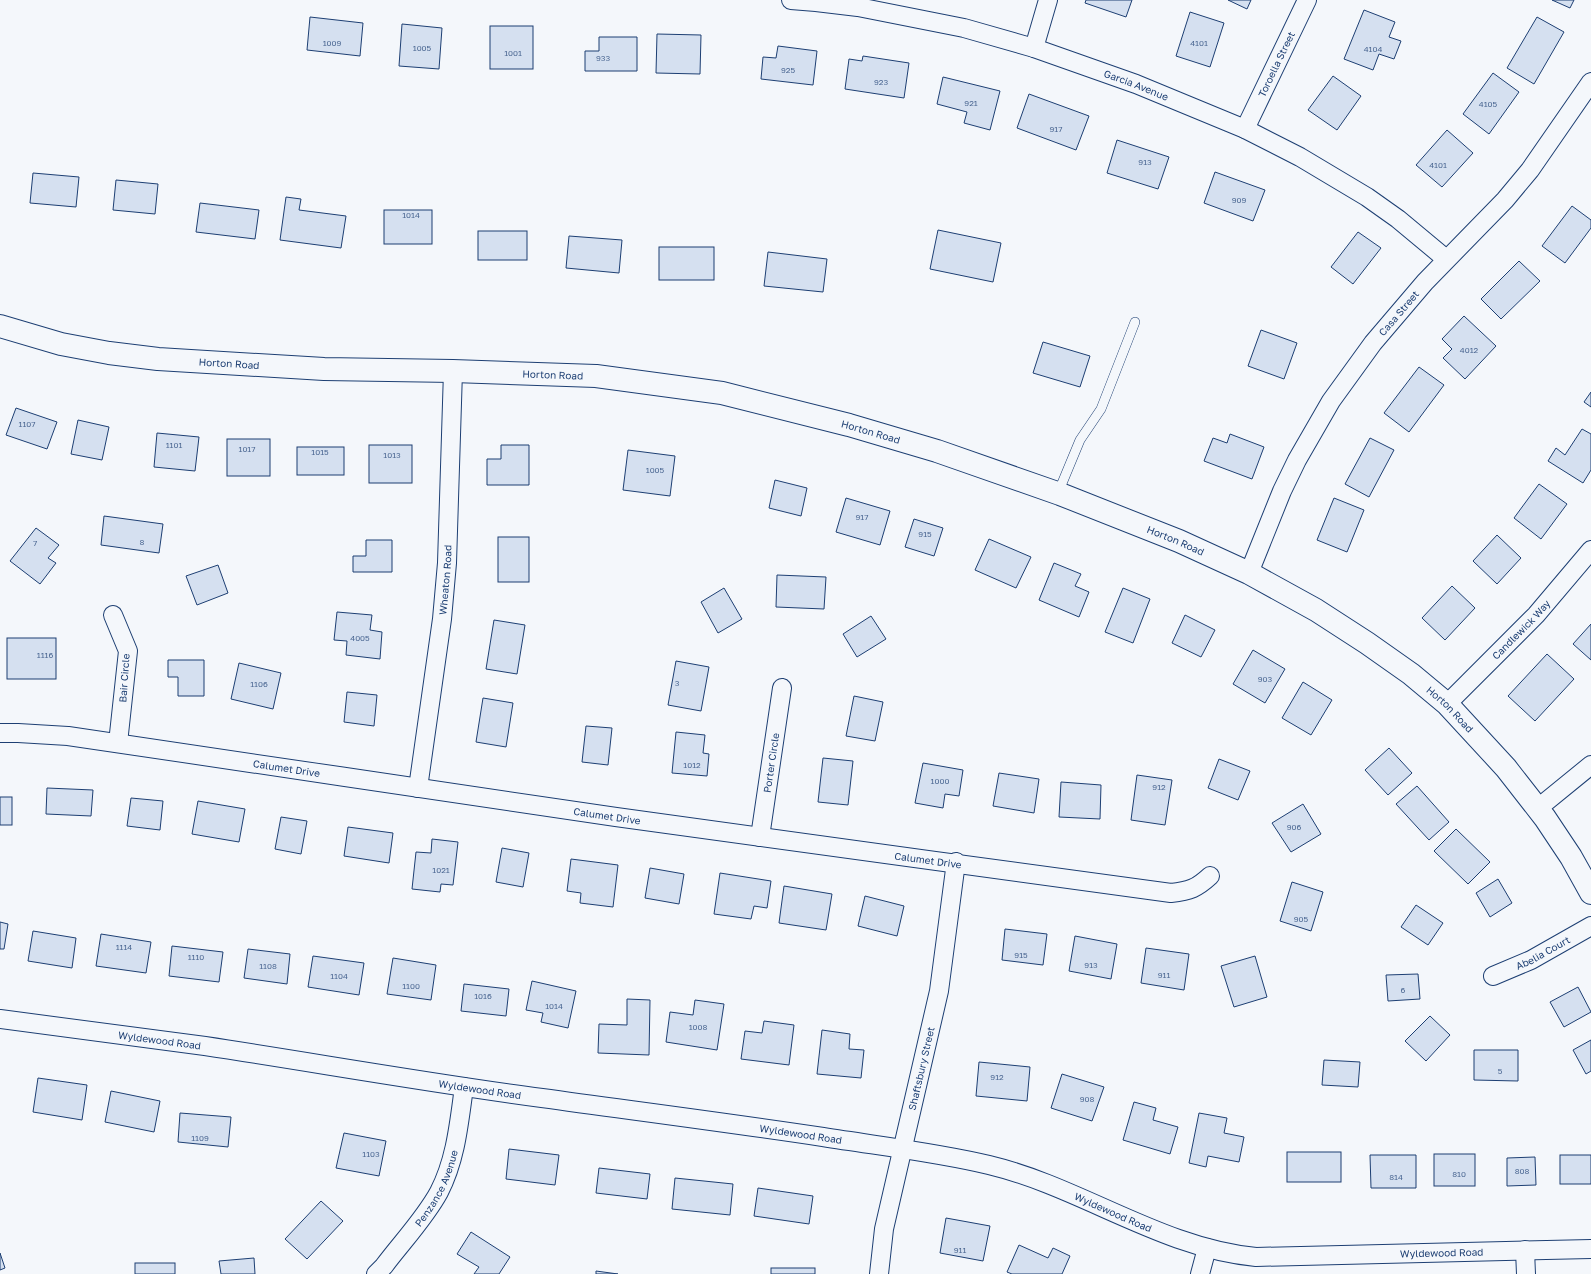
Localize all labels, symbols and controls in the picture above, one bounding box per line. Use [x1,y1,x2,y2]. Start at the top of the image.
street label: Toroella Street [1255,29,1297,99]
house number: 1009 [323,38,341,48]
house number: 4101 [1190,38,1208,48]
house number: 1005 [413,43,432,53]
house number: 4104 [1364,44,1382,54]
house number: 1001 [504,48,522,58]
house number: 933 [596,53,610,63]
house number: 925 [781,65,795,75]
street label: Garcia Avenue [1102,67,1171,103]
house number: 923 [874,77,888,87]
house number: 921 [964,98,978,108]
house number: 4105 [1479,99,1498,109]
house number: 917 [1050,124,1062,134]
house number: 913 [1138,157,1152,167]
house number: 4101 [1429,160,1447,170]
house number: 909 [1232,195,1246,205]
house number: 1014 [402,210,420,220]
street label: Casa Street [1376,288,1421,338]
house number: 4012 [1460,345,1479,355]
street label: Horton Road [198,355,260,371]
street label: Horton Road [522,367,583,382]
street label: Horton Road [840,417,902,446]
house number: 1107 [19,419,35,429]
house number: 1101 [166,440,182,450]
house number: 1017 [239,444,255,454]
house number: 1015 [311,447,329,457]
house number: 1013 [383,450,401,460]
house number: 1005 [646,465,665,475]
house number: 917 [856,512,868,522]
street label: Horton Road [1145,523,1206,558]
house number: 915 [918,529,932,539]
house number: 8 [140,537,145,547]
house number: 7 [33,538,37,548]
street label: Wheaton Road [436,545,454,615]
street label: Candlewick Way [1489,597,1553,662]
house number: 4005 [350,633,370,643]
house number: 1116 [37,650,53,660]
street label: Bair Circle [116,653,132,703]
house number: 903 [1258,674,1273,684]
house number: 3 [675,678,680,688]
house number: 1106 [250,679,268,689]
street label: Horton Road [1424,684,1476,735]
street label: Porter Circle [761,732,781,794]
street label: Calumet Drive [252,757,321,779]
house number: 1012 [683,760,701,770]
house number: 1000 [931,776,949,786]
house number: 912 [1152,782,1166,792]
street label: Calumet Drive [573,805,642,827]
house number: 906 [1287,822,1301,832]
street label: Calumet Drive [894,850,963,870]
house number: 1021 [432,865,450,875]
house number: 905 [1294,914,1309,924]
street label: Abelia Court [1514,933,1572,972]
house number: 1114 [116,942,132,952]
house number: 915 [1014,950,1028,960]
house number: 1110 [188,952,204,962]
house number: 913 [1084,960,1098,970]
house number: 1108 [259,961,277,971]
house number: 911 [1158,970,1170,980]
house number: 1104 [330,971,348,981]
house number: 1100 [402,981,420,991]
house number: 6 [1401,985,1406,995]
house number: 1016 [474,991,492,1001]
house number: 1014 [545,1001,563,1011]
house number: 1008 [689,1022,707,1032]
street label: Shaftsbury Street [906,1026,937,1111]
street label: Wyldewood Road [117,1029,202,1051]
house number: 5 [1498,1066,1503,1076]
house number: 912 [990,1072,1004,1082]
street label: Wyldewood Road [438,1077,522,1101]
house number: 908 [1080,1094,1094,1104]
street label: Wyldewood Road [759,1122,843,1146]
house number: 1109 [191,1133,209,1143]
street label: Penzance Avenue [412,1148,460,1229]
house number: 1103 [362,1149,380,1159]
house number: 808 [1515,1166,1529,1176]
house number: 810 [1452,1169,1466,1179]
house number: 814 [1389,1172,1403,1182]
street label: Wyldewood Road [1073,1190,1154,1234]
house number: 911 [954,1245,966,1255]
street label: Wyldewood Road [1400,1246,1483,1260]

